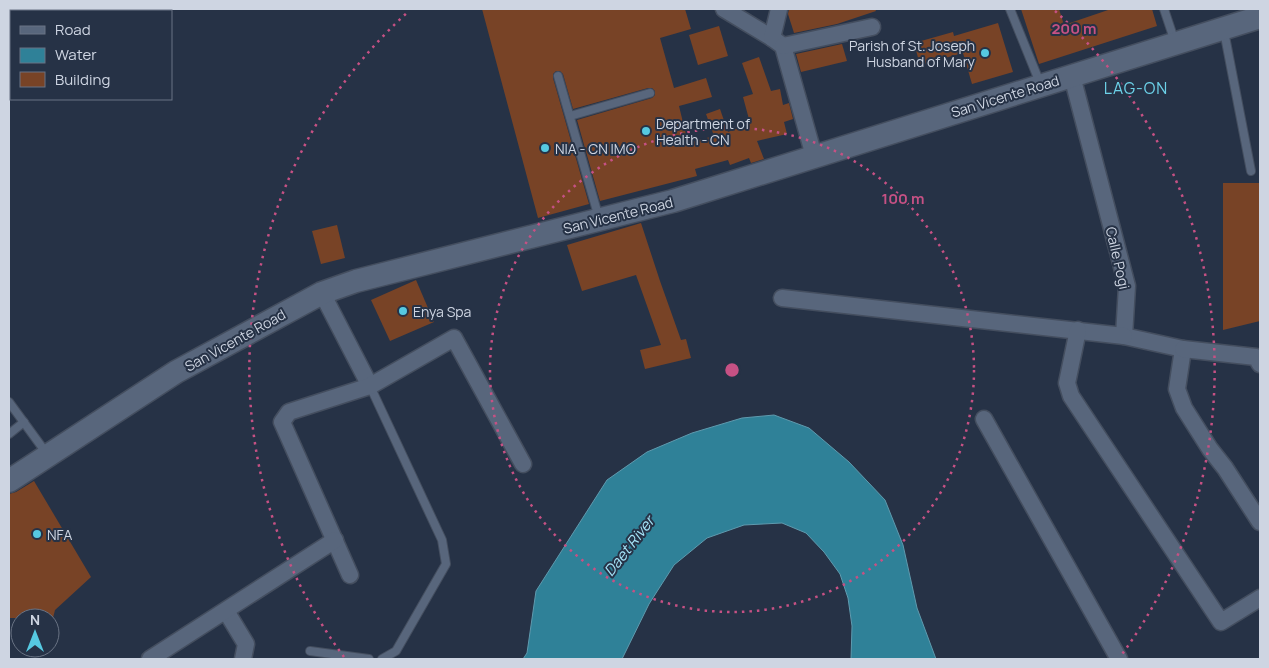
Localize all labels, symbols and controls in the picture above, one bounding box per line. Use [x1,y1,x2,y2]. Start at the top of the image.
legend [10,10,172,100]
text: 200 m [1051,18,1097,39]
text: Road [55,19,91,40]
place label: Parish of St. Joseph Husband of Mary [849,36,976,71]
text: Water [55,44,97,65]
marker: Parish of St. Joseph Husband of Mary [979,47,991,59]
text: Building [55,69,110,90]
street label: San Vicente Road [949,71,1061,121]
district label: LAG-ON [1104,77,1168,99]
place label: Department of Health - CN [656,114,750,149]
marker: Department of Health - CN [640,125,652,137]
place label: NIA - CN IMO [555,139,636,158]
marker: NIA - CN IMO [539,142,551,154]
text: 100 m [882,188,924,209]
street label: San Vicente Road [561,192,675,238]
street label: Calle Pogi [1102,225,1134,291]
place label: Enya Spa [413,302,471,321]
street label: San Vicente Road [181,304,289,376]
marker: Enya Spa [397,305,409,317]
centre of rings [723,361,741,379]
water label: Daet River [599,510,661,580]
place label: NFA [47,525,72,544]
marker: NFA [31,528,43,540]
north arrow [10,608,60,658]
text: N [30,610,40,629]

